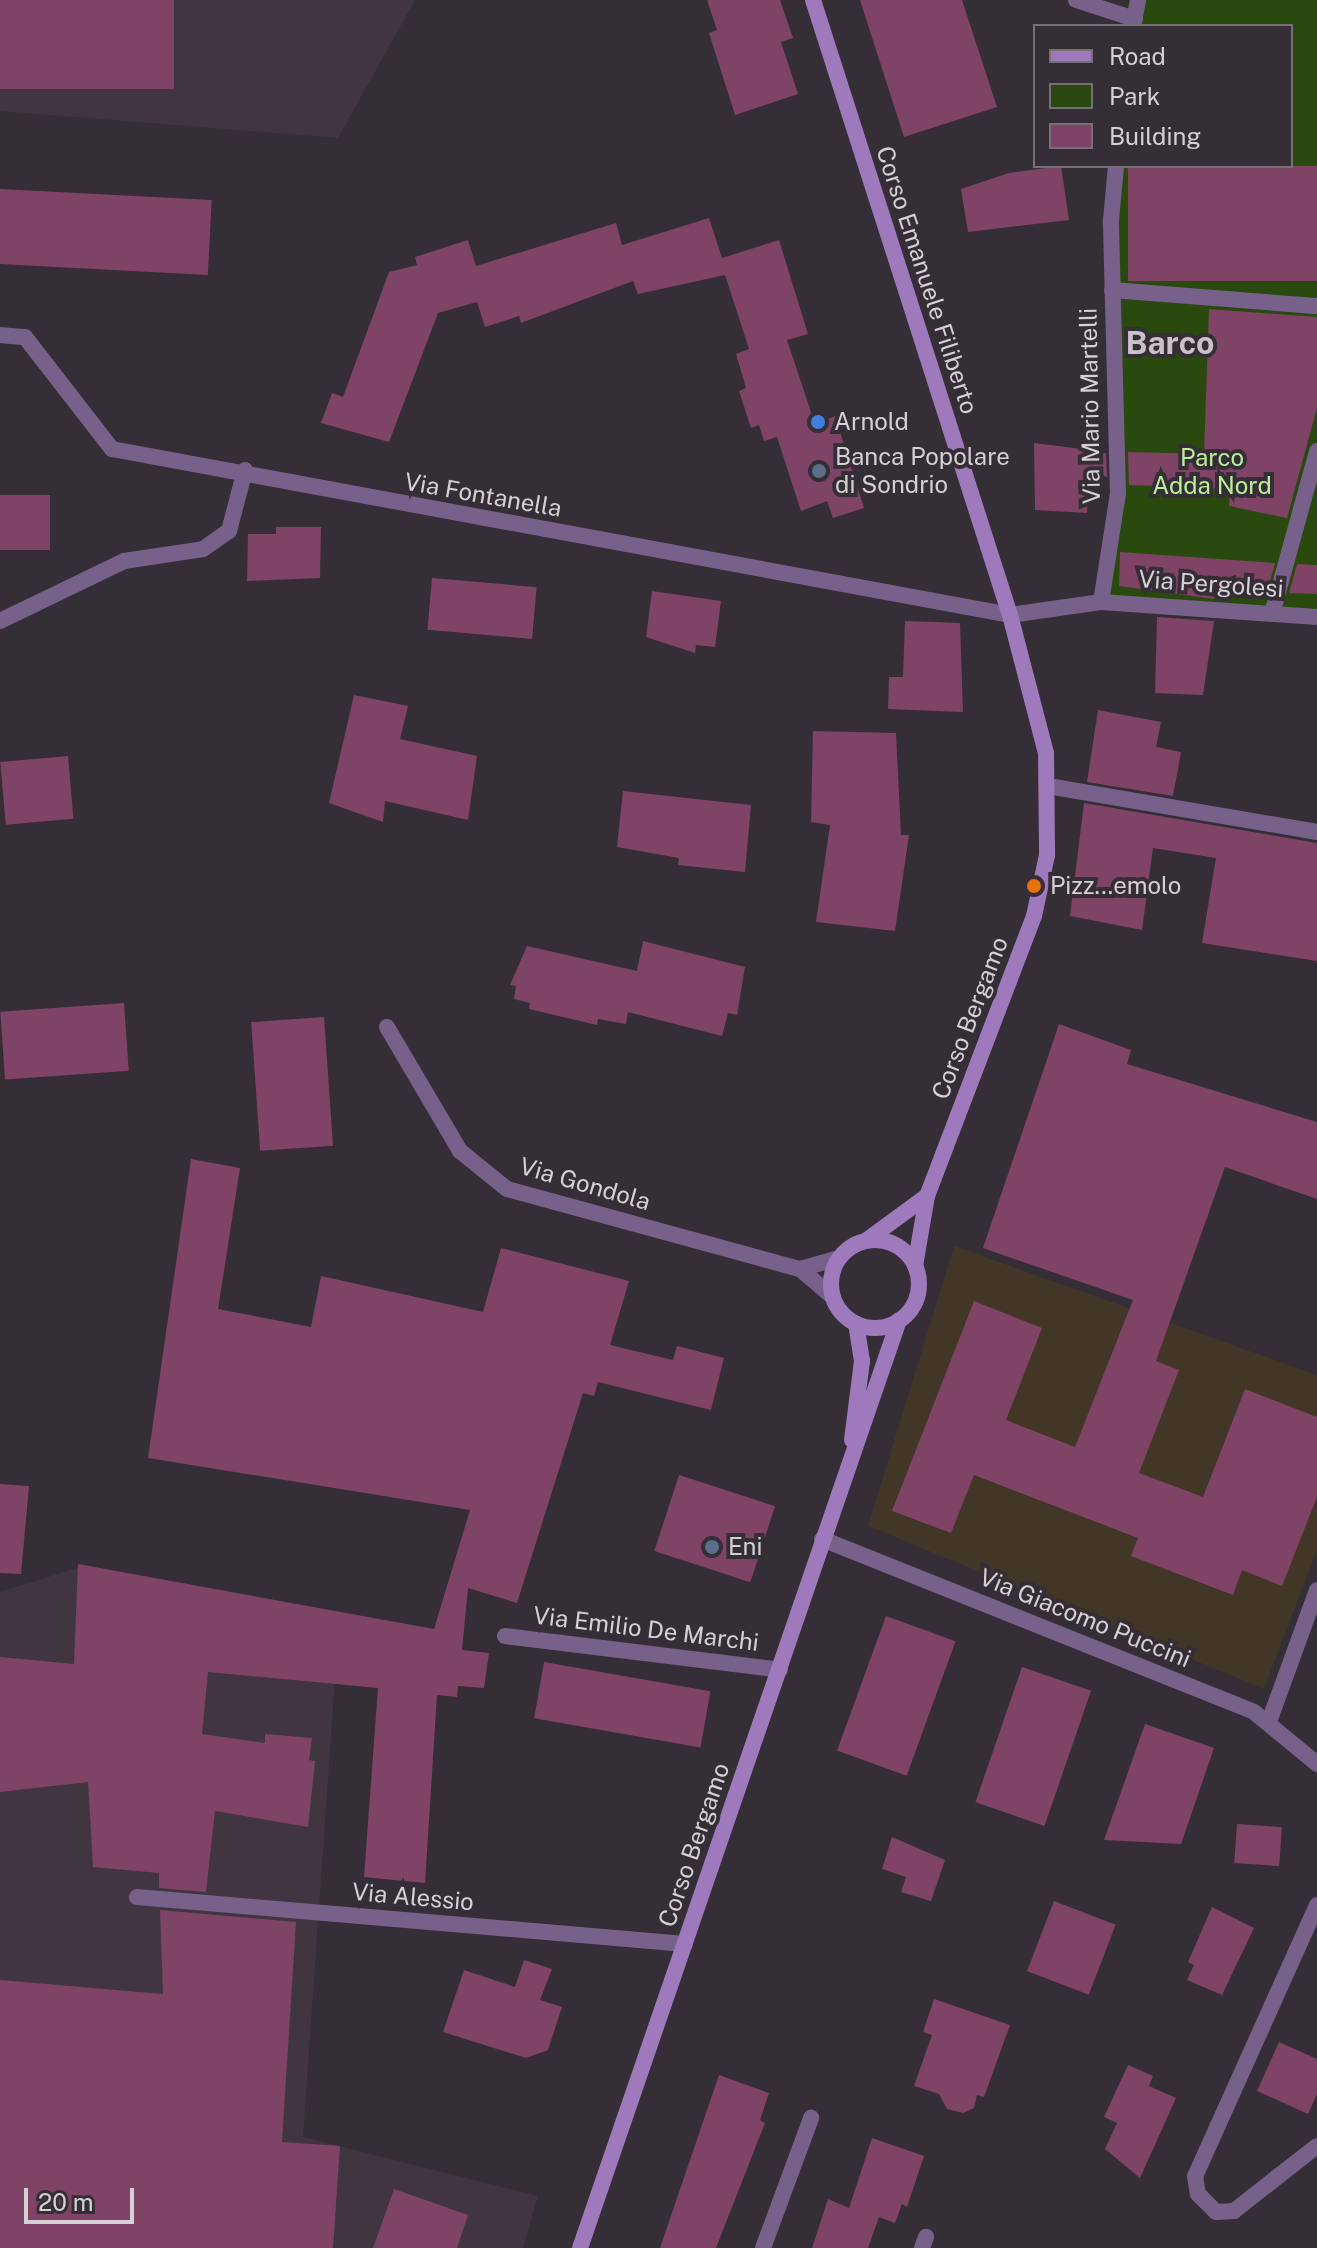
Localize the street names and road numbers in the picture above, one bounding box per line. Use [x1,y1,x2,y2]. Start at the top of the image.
street label: Corso Emanuele Filiberto [870,142,984,418]
street label: Via Mario Martelli [1074,308,1106,504]
street label: Via Fontanella [402,467,564,523]
street label: Via Pergolesi [1138,565,1284,603]
street label: Corso Bergamo [926,933,1014,1103]
street label: Via Gondola [516,1152,654,1216]
street label: Via Giacomo Puccini [975,1562,1195,1674]
street label: Via Emilio De Marchi [531,1601,761,1657]
street label: Corso Bergamo [652,1759,736,1931]
street label: Via Alessio [351,1877,475,1917]

